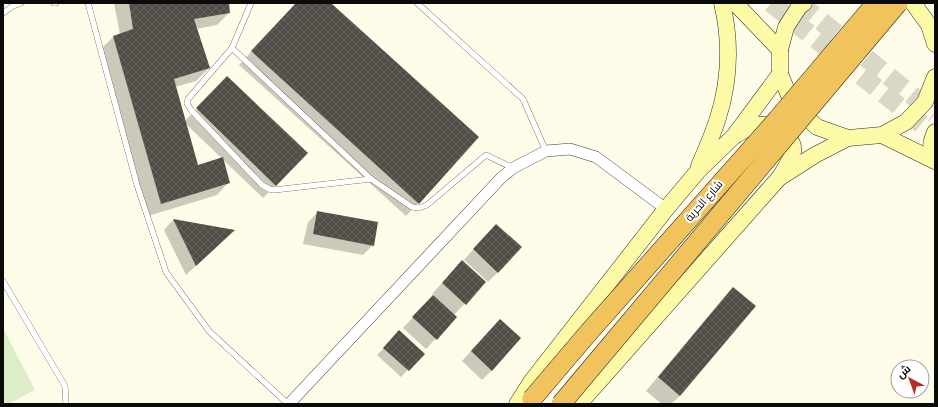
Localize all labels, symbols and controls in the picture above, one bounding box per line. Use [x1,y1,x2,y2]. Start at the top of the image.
street label: شارع الحرية [683,178,726,225]
north arrow [890,359,930,399]
text: ش [894,362,913,381]

